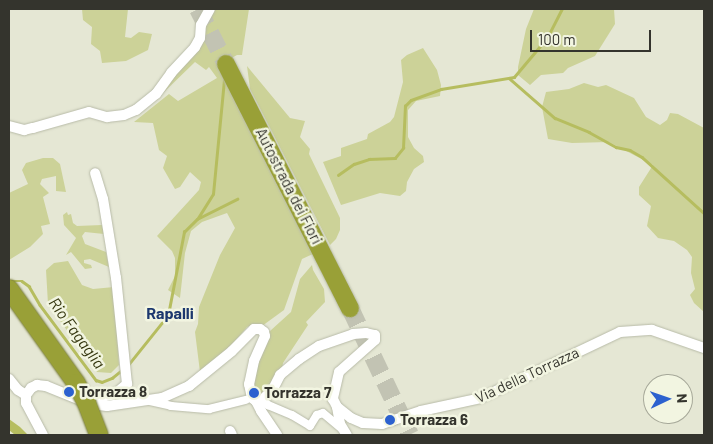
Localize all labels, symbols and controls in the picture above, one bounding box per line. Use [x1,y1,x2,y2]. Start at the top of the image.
scale bar [533,20,654,52]
text: 100 m [538,30,576,48]
street label: Autostrada dei Fiori [252,125,326,247]
water label: Rio Fagaglia [45,294,109,372]
district label: Rapalli [146,303,194,323]
street label: Via della Torrazza [472,343,582,407]
north arrow [643,374,693,424]
place label: Torrazza 8 [79,383,147,401]
place label: Torrazza 7 [264,384,331,402]
marker: Torrazza 8 [63,386,75,398]
marker: Torrazza 7 [248,387,260,399]
text: N [674,393,691,403]
place label: Torrazza 6 [400,411,468,429]
marker: Torrazza 6 [384,414,396,426]

